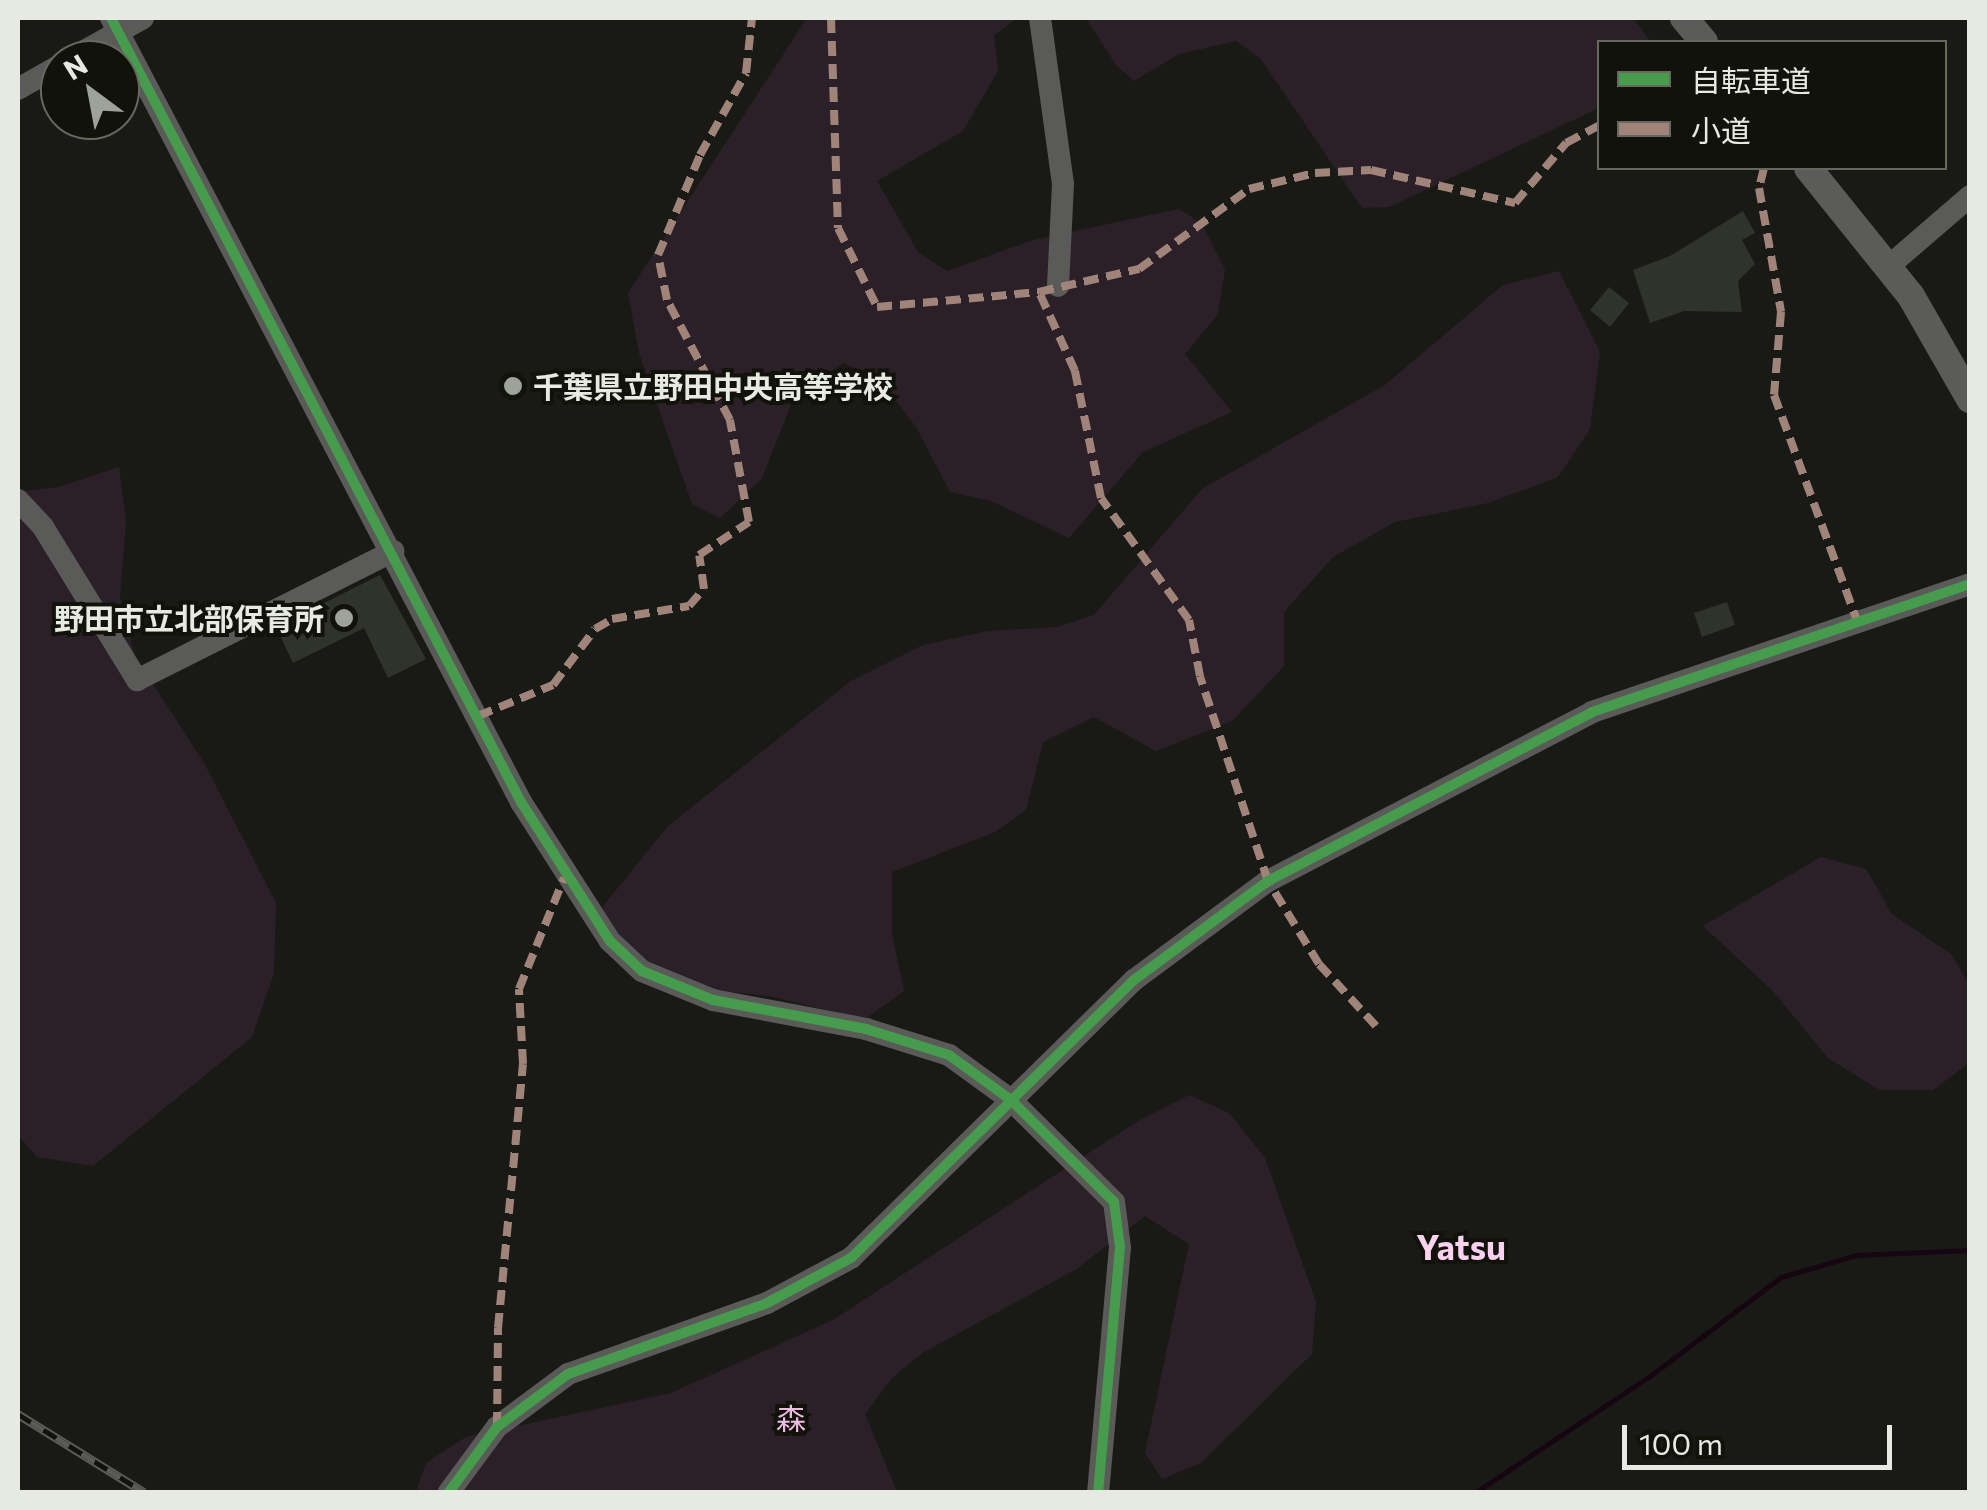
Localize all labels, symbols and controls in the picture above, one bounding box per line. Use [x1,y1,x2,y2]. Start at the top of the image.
north arrow [40,40,140,140]
legend [1597,40,1947,170]
text: N [57,46,93,86]
text: 自転車道 [1691,61,1811,98]
text: 小道 [1691,111,1751,148]
place label: 千葉県立野田中央高等学校 [533,368,893,404]
marker: 千葉県立野田中央高等学校 [502,375,524,397]
place label: 野田市立北部保育所 [54,600,324,636]
marker: 野田市立北部保育所 [333,607,355,629]
district label: Yatsu [1416,1225,1506,1267]
park label: 森 [776,1400,806,1436]
scale bar [1627,1405,1897,1467]
text: 100 m [1639,1424,1723,1461]

